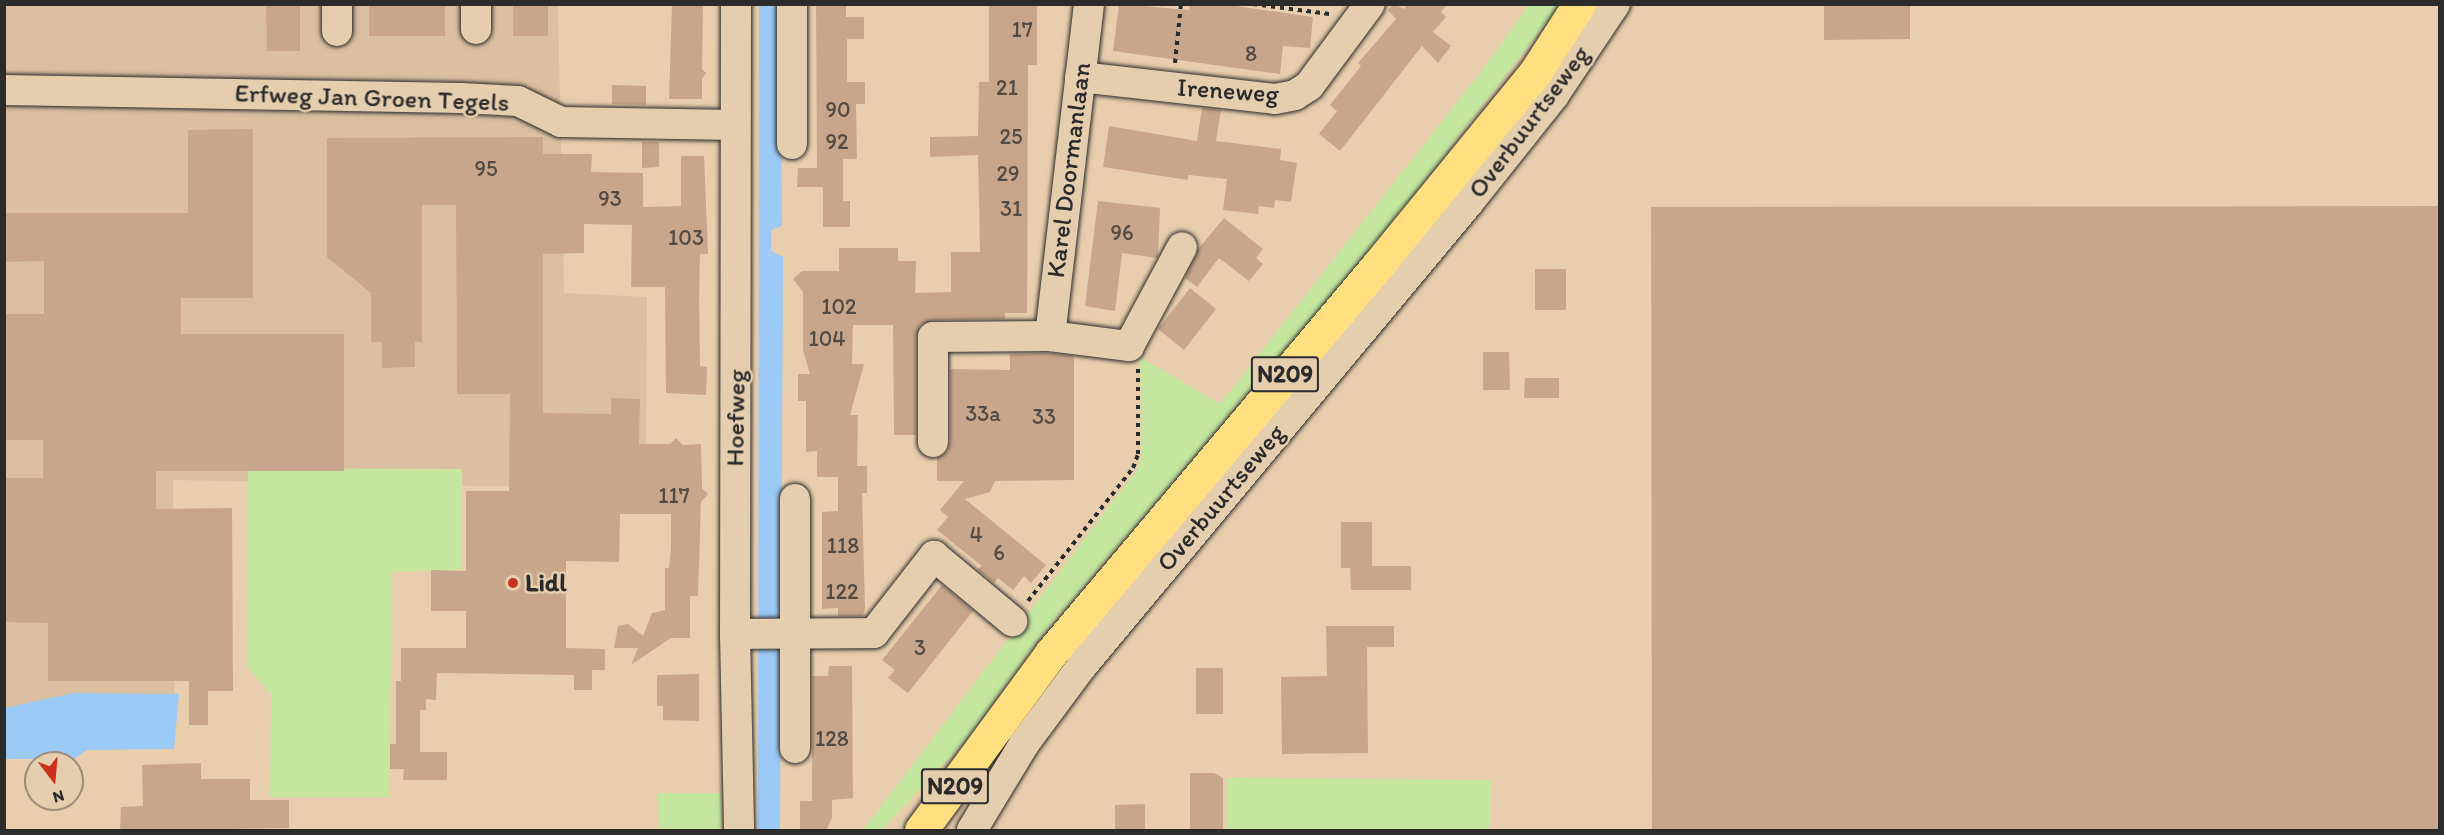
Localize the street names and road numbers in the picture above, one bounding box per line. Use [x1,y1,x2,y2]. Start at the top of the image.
street label: Overbuurtseweg [1462,40,1596,204]
street label: Karel Doormanlaan [1040,60,1098,280]
street label: Ireneweg [1176,72,1280,110]
street label: Erfweg Jan Groen Tegels [235,78,509,118]
road number: N209 [1250,353,1320,395]
street label: Hoefweg [720,369,752,467]
street label: Overbuurtseweg [1150,418,1292,578]
road number: N209 [920,765,990,807]

